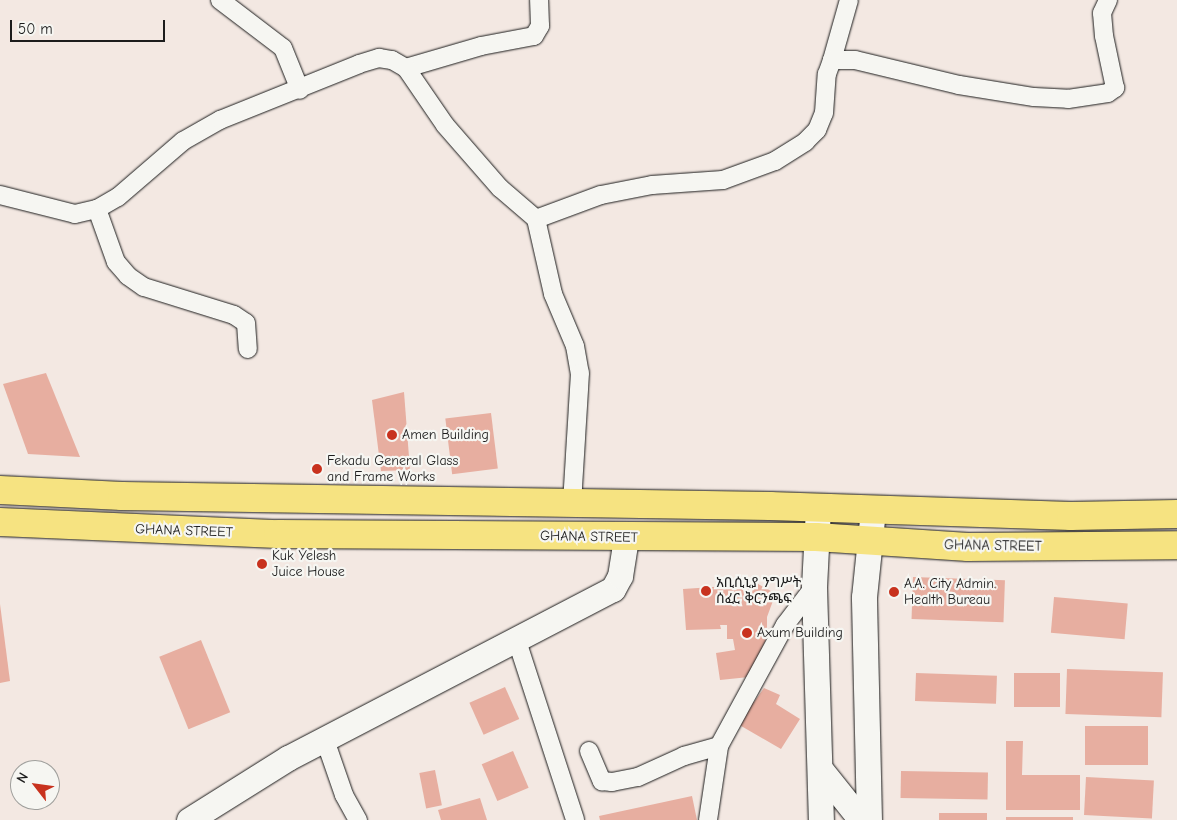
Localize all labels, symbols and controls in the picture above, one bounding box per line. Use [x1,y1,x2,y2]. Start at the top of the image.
scale bar [12,10,168,42]
text: 50 m [18,20,53,38]
place label: Amen Building [402,427,489,443]
marker: Amen Building [386,429,398,441]
place label: Fekadu General Glass and Frame Works [327,453,458,486]
marker: Fekadu General Glass and Frame Works [311,463,323,475]
street label: GHANA STREET [135,521,233,541]
street label: GHANA STREET [540,528,638,546]
street label: GHANA STREET [944,537,1042,555]
place label: Kuk Yelesh Juice House [272,548,345,580]
marker: Kuk Yelesh Juice House [256,558,268,570]
place label: አቢሲኒያ ንግሥት ሰፈር ቅርንጫፍ [716,575,801,608]
place label: A.A. City Admin. Health Bureau [904,576,996,608]
marker: አቢሲኒያ ንግሥት ሰፈር ቅርንጫፍ [700,585,712,597]
marker: A.A. City Admin. Health Bureau [888,586,900,598]
place label: Axum Building [757,625,843,641]
marker: Axum Building [741,627,753,639]
north arrow [10,760,60,810]
text: N [13,770,32,786]

